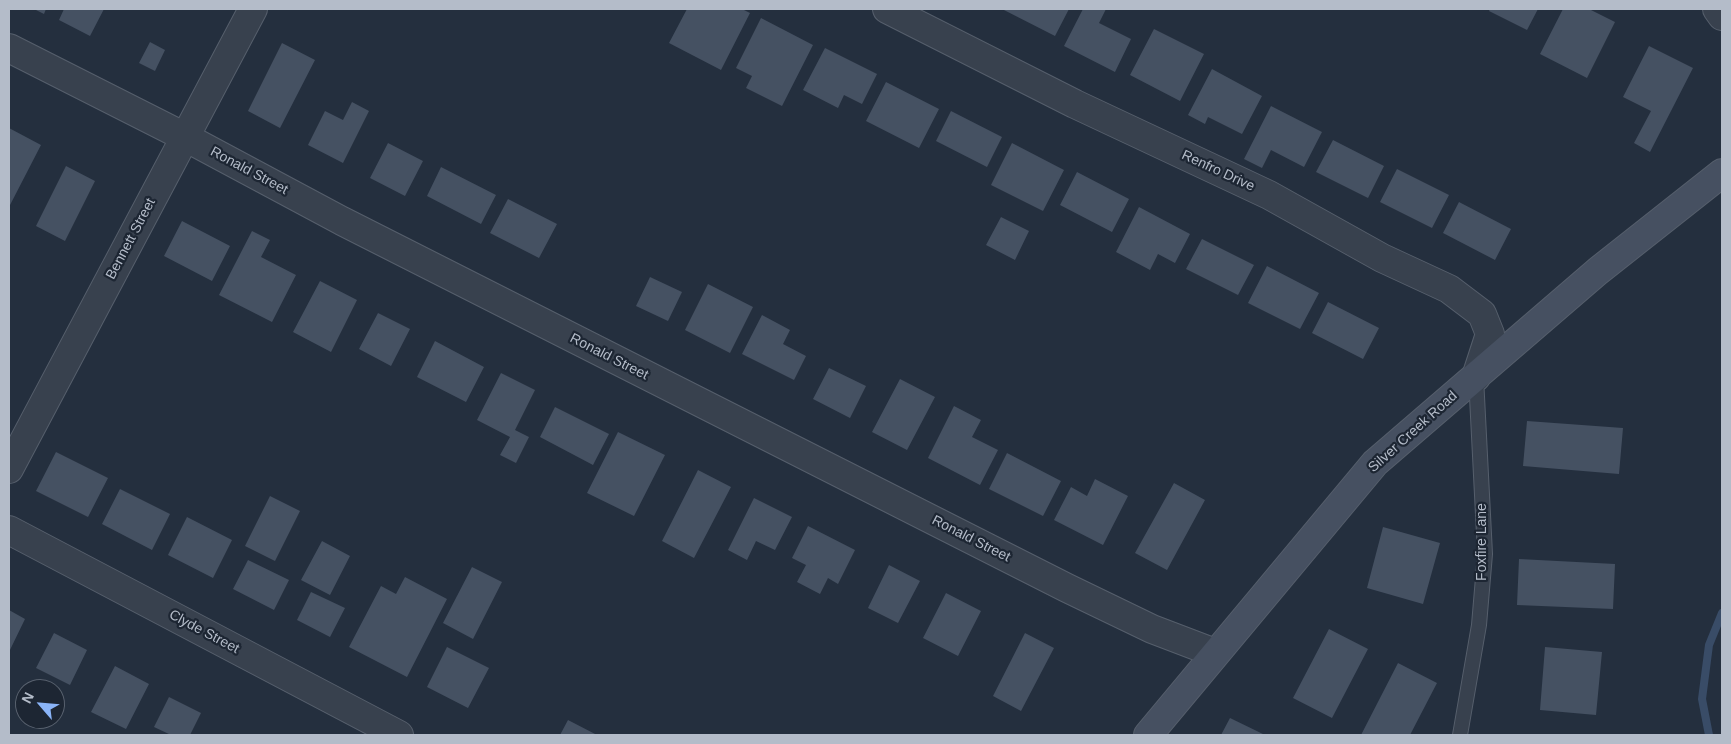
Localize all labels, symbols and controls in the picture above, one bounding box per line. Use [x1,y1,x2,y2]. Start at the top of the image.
street label: Ronald Street [207,143,291,199]
street label: Renfro Drive [1179,147,1257,195]
street label: Bennett Street [103,196,159,282]
street label: Ronald Street [567,330,651,384]
street label: Silver Creek Road [1365,388,1461,476]
street label: Foxfire Lane [1474,503,1490,581]
street label: Ronald Street [929,512,1013,566]
street label: Clyde Street [166,607,242,657]
north arrow [15,679,65,729]
text: N [18,690,37,706]

